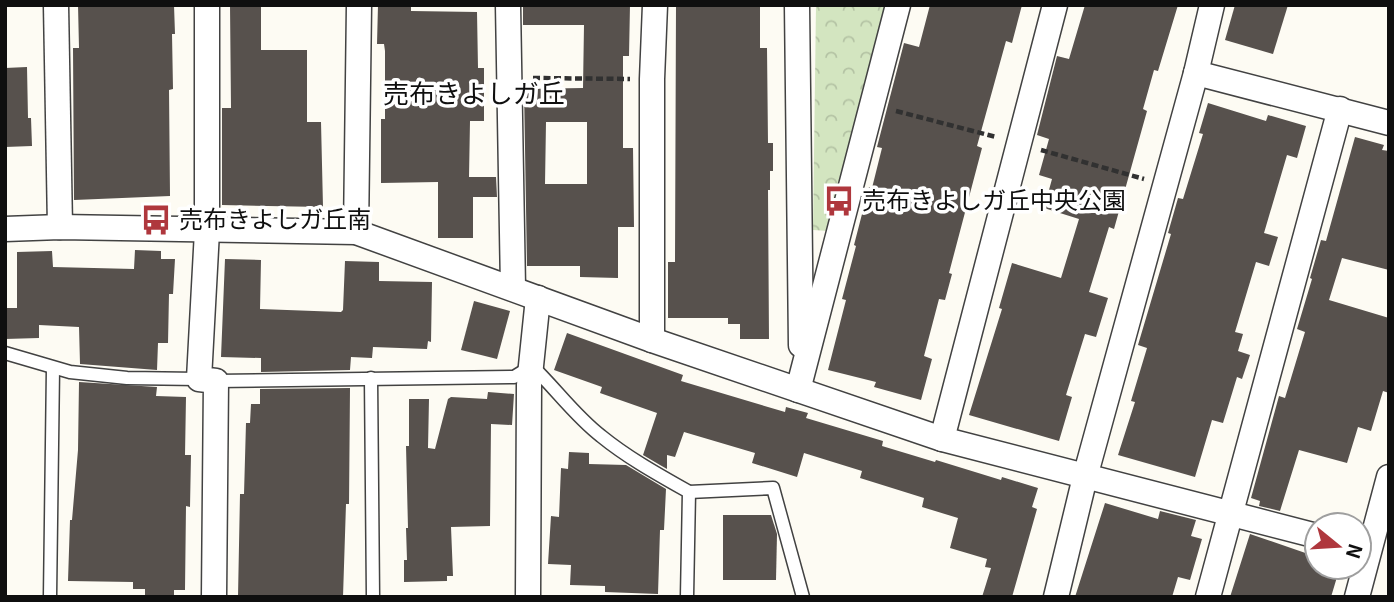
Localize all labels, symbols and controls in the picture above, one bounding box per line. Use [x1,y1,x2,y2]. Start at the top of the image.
district label: 売布きよしガ丘 [383,73,565,110]
place label: 売布きよしガ丘中央公園 [862,181,1126,216]
bus stop icon: 売布きよしガ丘中央公園 [822,184,856,218]
place label: 売布きよしガ丘南 [179,200,371,235]
bus stop icon: 売布きよしガ丘南 [139,203,173,237]
north arrow [1303,511,1373,581]
text: N [1341,541,1371,563]

